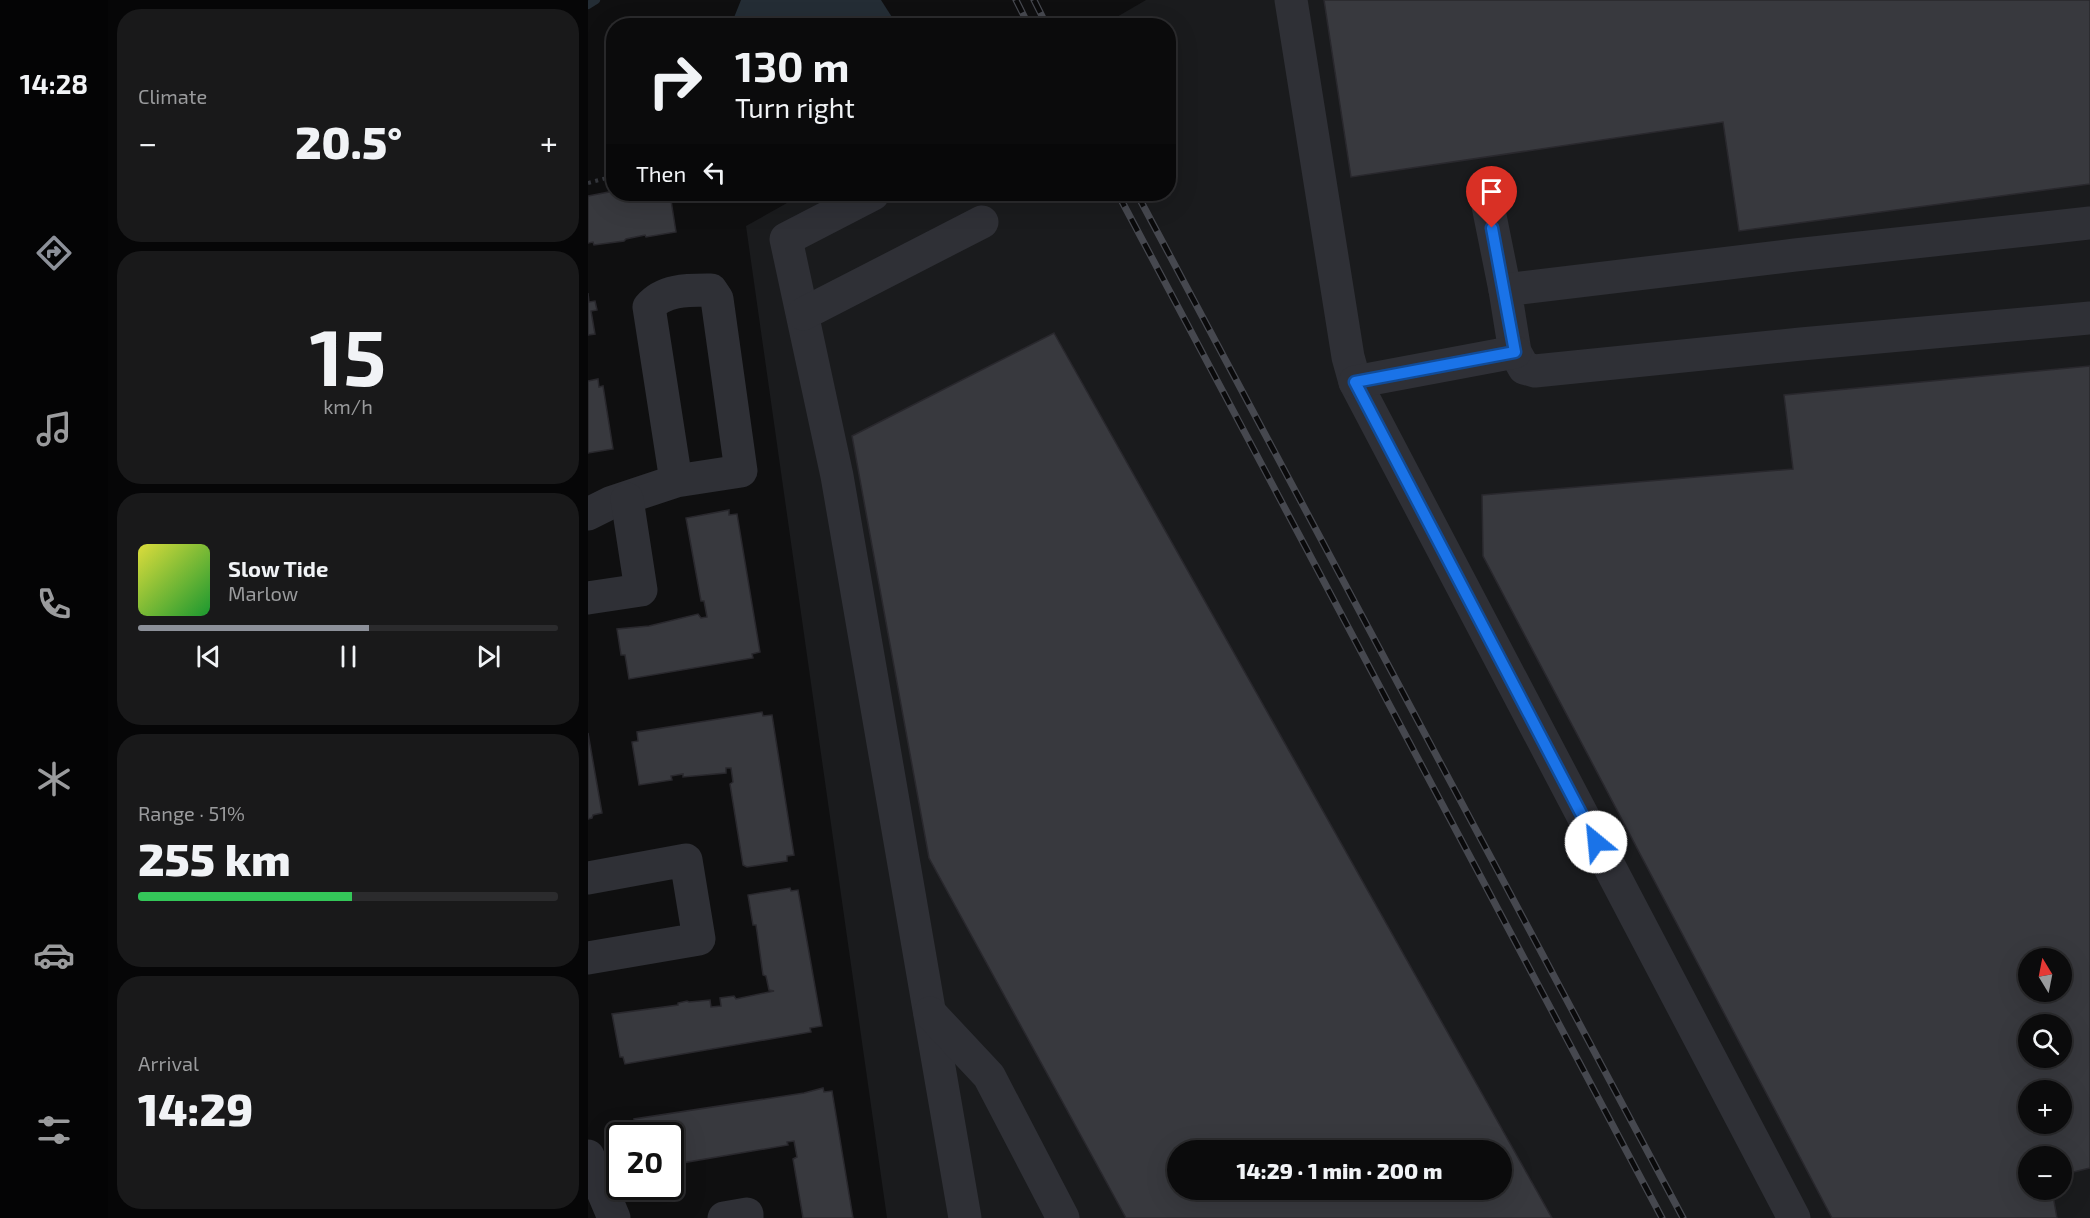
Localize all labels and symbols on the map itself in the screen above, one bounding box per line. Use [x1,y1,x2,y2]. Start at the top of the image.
pin [1466,166,1517,228]
position arrow [1564,810,1628,874]
north arrow [2018,948,2072,1002]
speed limit sign: 20 [606,1122,684,1200]

